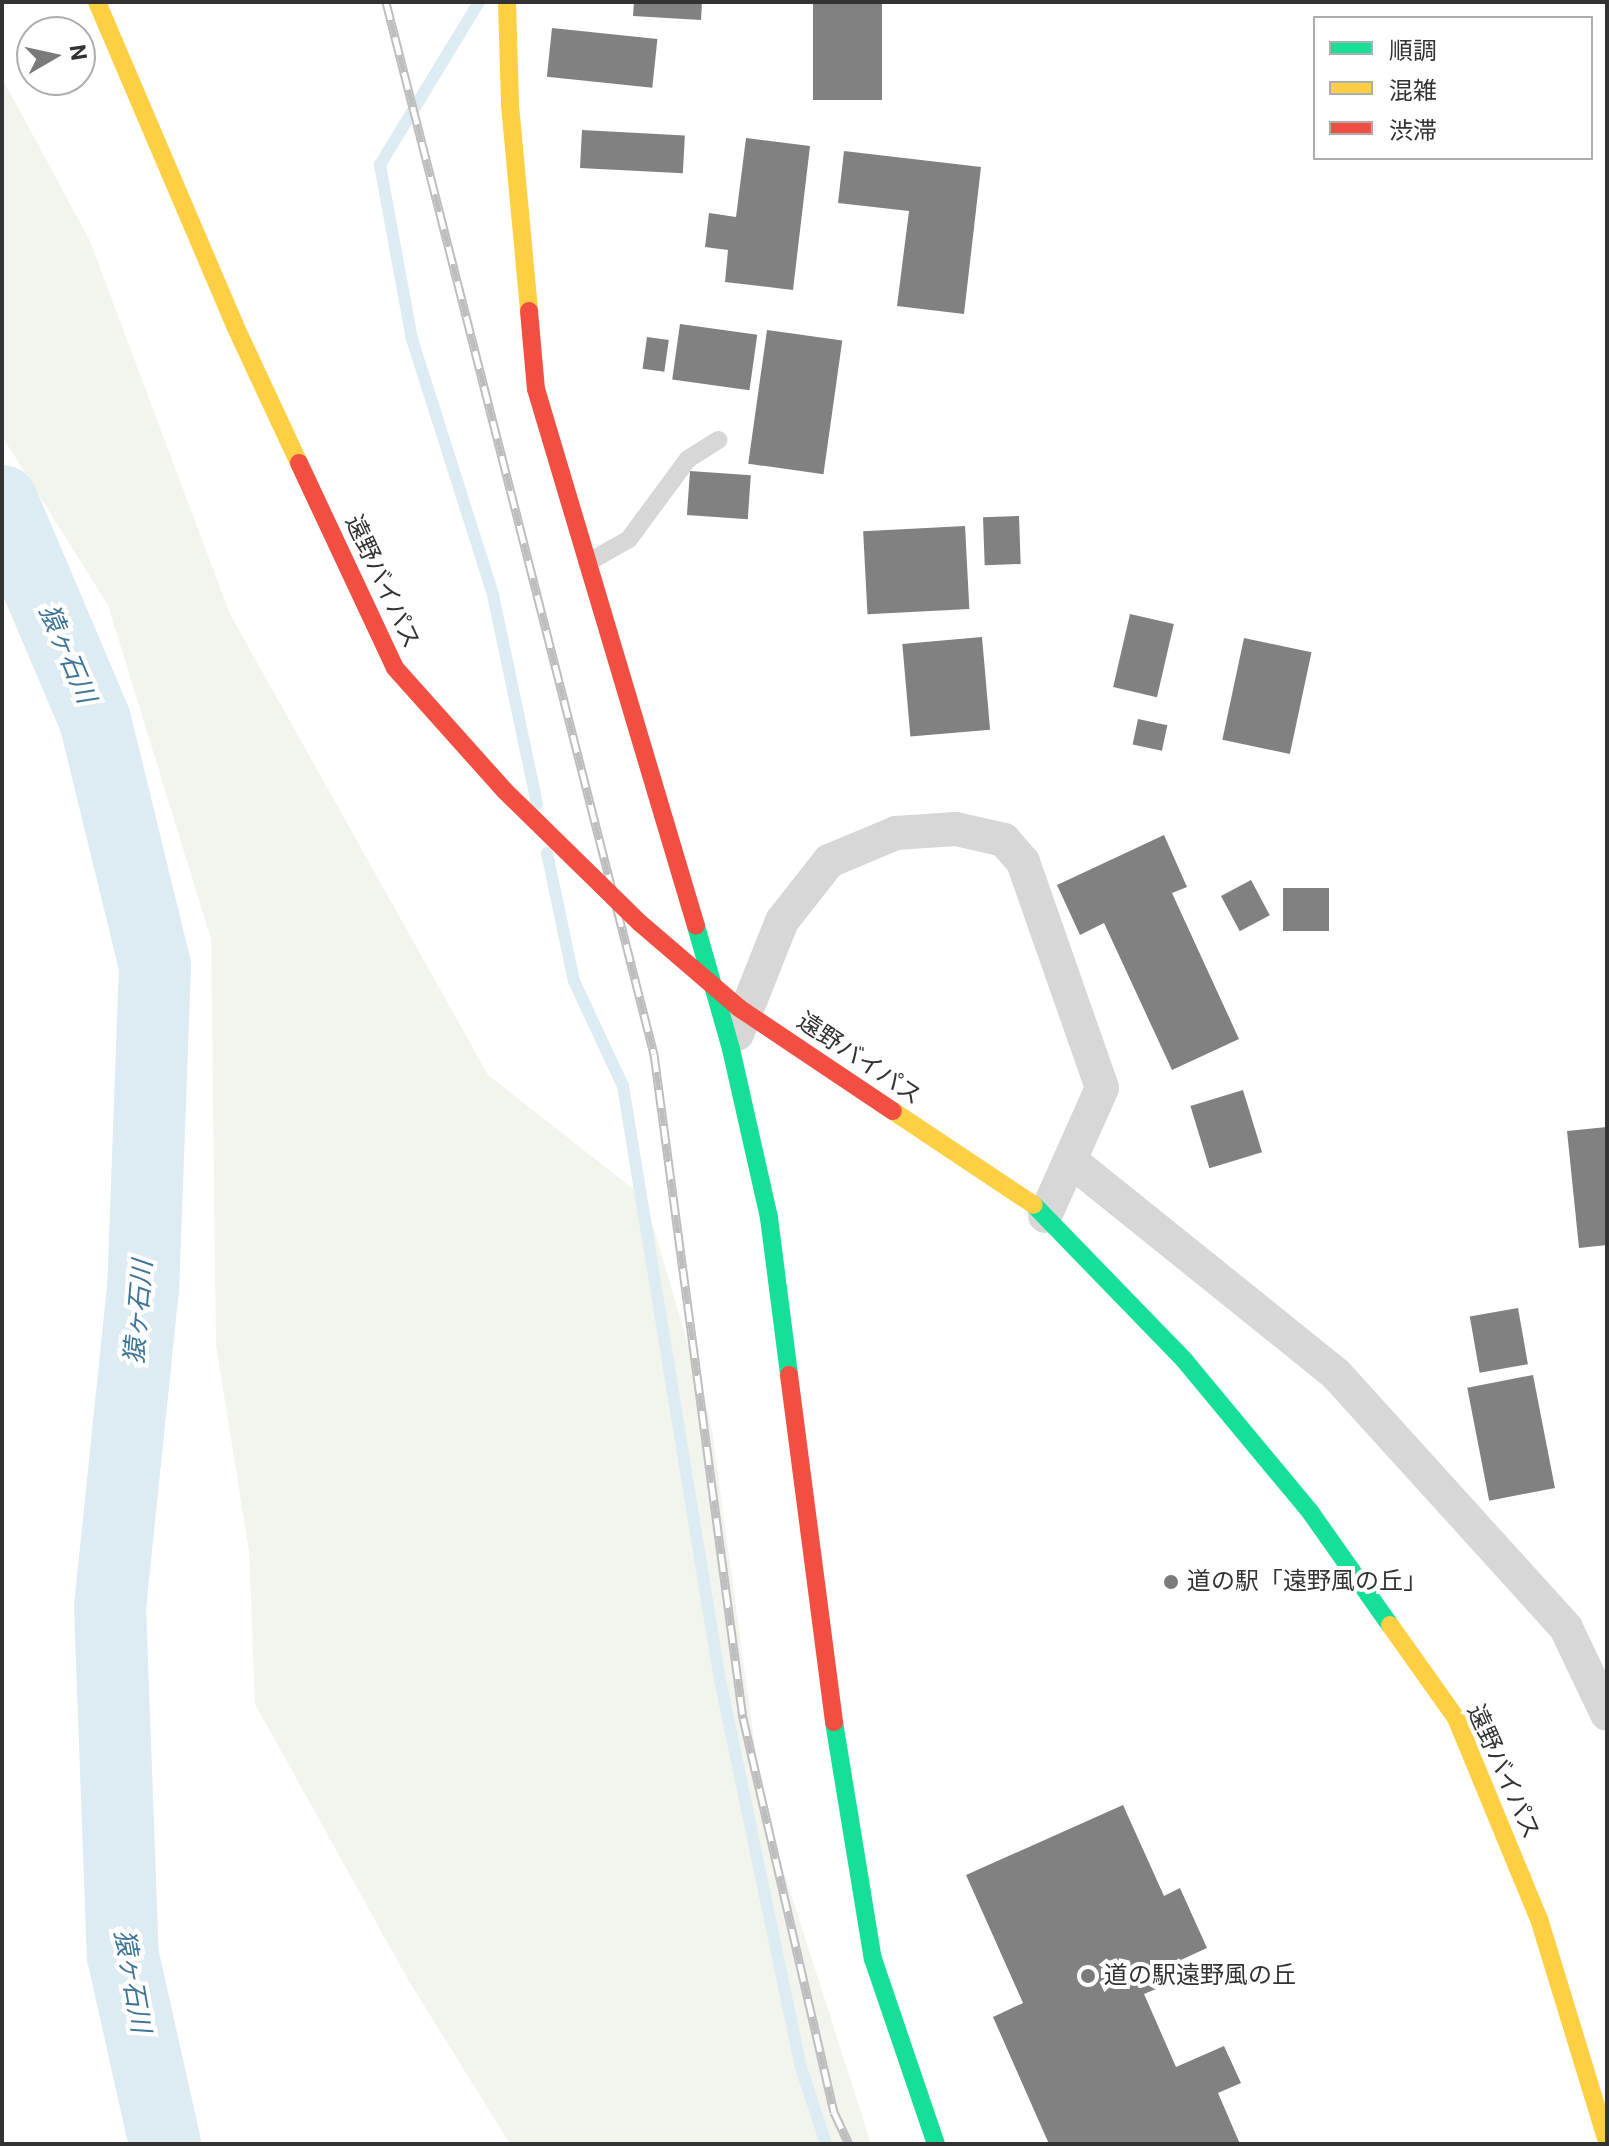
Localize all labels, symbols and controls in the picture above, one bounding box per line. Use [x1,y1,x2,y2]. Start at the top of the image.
north arrow [16,16,96,96]
legend [1313,16,1593,160]
text: 順調 [1389,37,1437,65]
text: N [65,43,92,62]
text: 混雑 [1389,77,1437,105]
text: 渋滞 [1389,117,1437,145]
street label: 遠野バイパス [339,511,425,653]
water label: 猿ヶ石川 [32,600,102,708]
street label: 遠野バイパス [791,1007,927,1111]
water label: 猿ヶ石川 [119,1259,159,1365]
place label: 道の駅「遠野風の丘」 [1187,1568,1427,1596]
marker: 道の駅「遠野風の丘」 [1162,1573,1180,1591]
street label: 遠野バイパス [1461,1700,1545,1844]
water label: 猿ヶ石川 [108,1927,156,2035]
place label: 道の駅遠野風の丘 [1104,1962,1296,1990]
marker: 道の駅遠野風の丘 [1079,1967,1097,1985]

